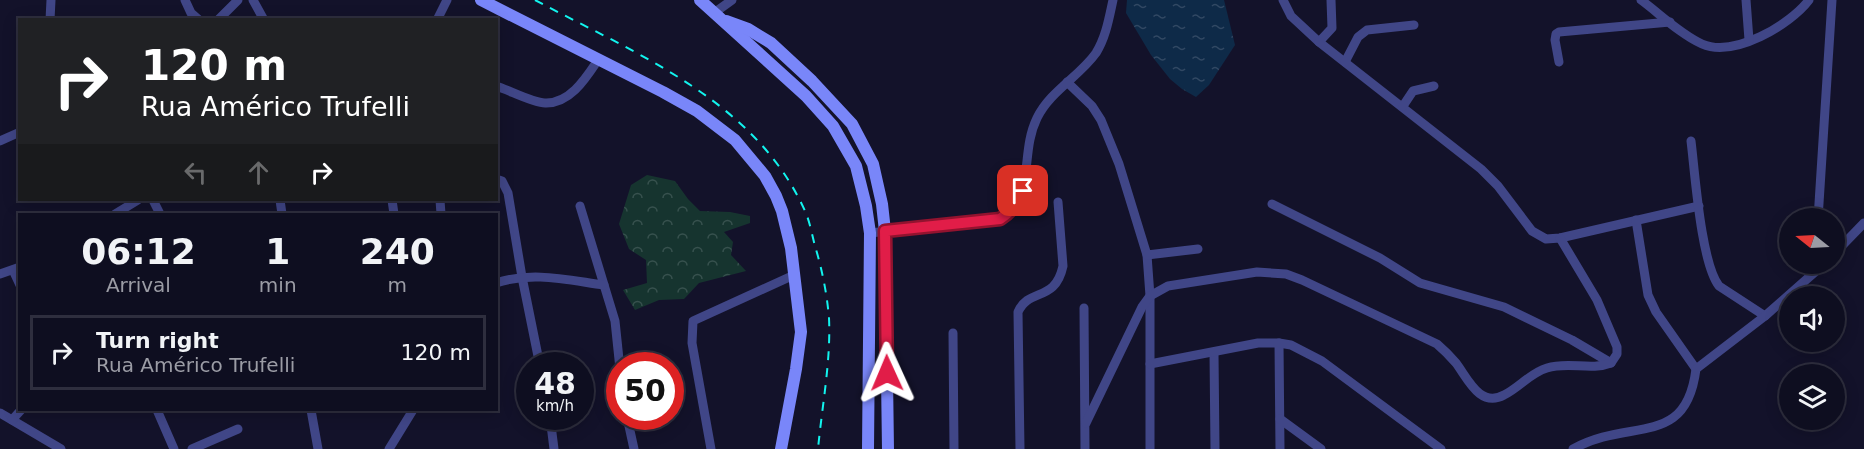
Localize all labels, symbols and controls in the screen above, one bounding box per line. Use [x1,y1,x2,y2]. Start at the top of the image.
text: 120 m [141,41,287,90]
icon: right [42,42,120,120]
text: Rua Américo Trufelli [141,91,410,122]
icon: left [179,156,212,189]
icon: ahead [242,156,275,189]
icon: right [305,156,338,189]
pin [997,165,1048,216]
icon: arrive [1006,174,1039,207]
north arrow [1779,208,1845,274]
map controls [1779,208,1845,430]
text: 06:12 [81,231,196,272]
text: 1 [265,231,290,272]
text: 240 [360,231,435,272]
text: Arrival [106,273,171,297]
text: min [259,273,297,297]
text: m [388,273,407,297]
button: sound [1779,286,1845,352]
text: Turn right [96,328,219,353]
icon: right [45,336,78,369]
text: 120 m [401,340,471,365]
position arrow [855,341,919,405]
speed limit sign: 50 [606,352,684,430]
text: Rua Américo Trufelli [96,353,295,377]
button: layers [1779,364,1845,430]
text: 48 [534,366,576,401]
text: km/h [536,397,574,415]

